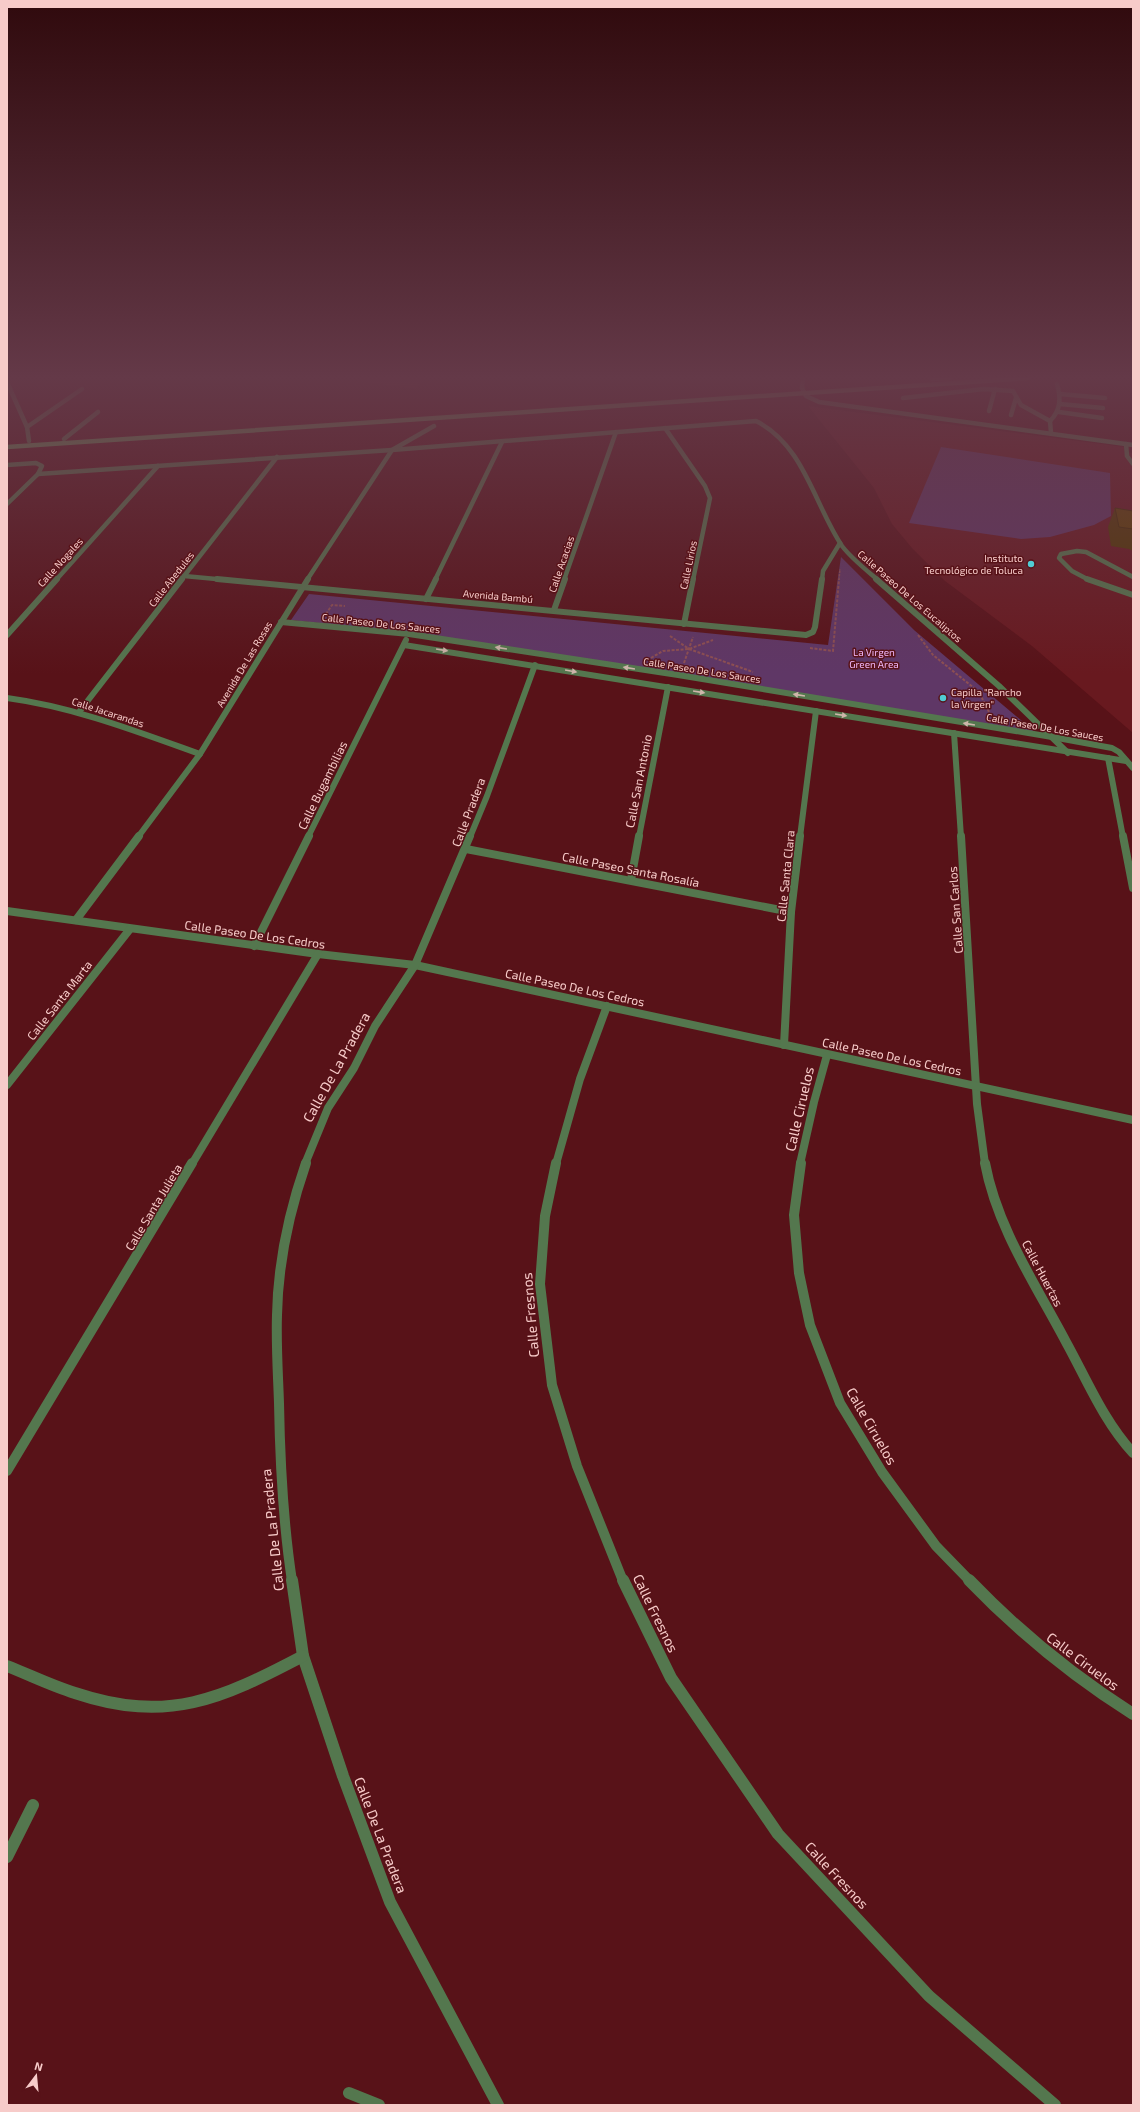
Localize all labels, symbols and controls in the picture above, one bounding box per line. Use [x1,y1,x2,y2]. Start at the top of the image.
street label: Calle Acacias [546,534,576,594]
street label: Calle Nogales [35,535,85,589]
street label: Calle Lirios [677,539,699,591]
street label: Calle Paseo De Los Eucaliptos [855,547,965,645]
street label: Calle Abedules [146,549,196,609]
place label: Instituto Tecnológico de Toluca [925,552,1023,576]
marker: Instituto Tecnológico de Toluca [1026,559,1036,569]
street label: Avenida Bambú [462,587,534,605]
street label: Calle Paseo De Los Sauces [321,611,441,635]
street label: Avenida De Las Rosas [214,619,274,709]
one-way arrow [495,645,507,651]
park label: La Virgen Green Area [849,646,899,670]
one-way arrow [436,648,449,654]
street label: Calle Paseo De Los Sauces [642,655,762,685]
one-way arrow [623,665,635,671]
one-way arrow [565,668,577,674]
place label: Capilla "Rancho la Virgen" [951,686,1022,710]
one-way arrow [693,689,705,695]
one-way arrow [793,692,805,698]
marker: Capilla "Rancho la Virgen" [938,693,948,703]
street label: Calle Jacarandas [70,695,146,729]
street label: Calle Paseo De Los Sauces [985,711,1105,743]
one-way arrow [835,712,847,718]
one-way arrow [963,720,975,726]
street label: Calle San Antonio [622,733,654,829]
street label: Calle Bugambilias [295,738,349,832]
street label: Calle Pradera [448,775,488,849]
street label: Calle Santa Clara [773,829,797,923]
street label: Calle Paseo Santa Rosalía [561,849,701,889]
street label: Calle San Carlos [945,866,965,954]
street label: Calle Paseo De Los Cedros [184,917,326,951]
street label: Calle Santa Marta [24,958,94,1042]
street label: Calle Paseo De Los Cedros [504,965,646,1009]
street label: Calle De La Pradera [299,1009,373,1125]
street label: Calle Paseo De Los Cedros [821,1034,963,1078]
street label: Calle Ciruelos [781,1065,817,1153]
street label: Calle Santa Julieta [122,1161,184,1253]
street label: Calle Huertas [1020,1237,1066,1309]
street label: Calle Fresnos [518,1272,542,1358]
street label: Calle Ciruelos [843,1384,901,1468]
street label: Calle De La Pradera [257,1468,287,1592]
street label: Calle Fresnos [630,1571,682,1655]
street label: Calle Ciruelos [1043,1628,1123,1694]
street label: Calle De La Pradera [351,1775,411,1895]
street label: Calle Fresnos [802,1838,872,1912]
north arrow [16,2056,56,2096]
text: N [33,2059,45,2073]

